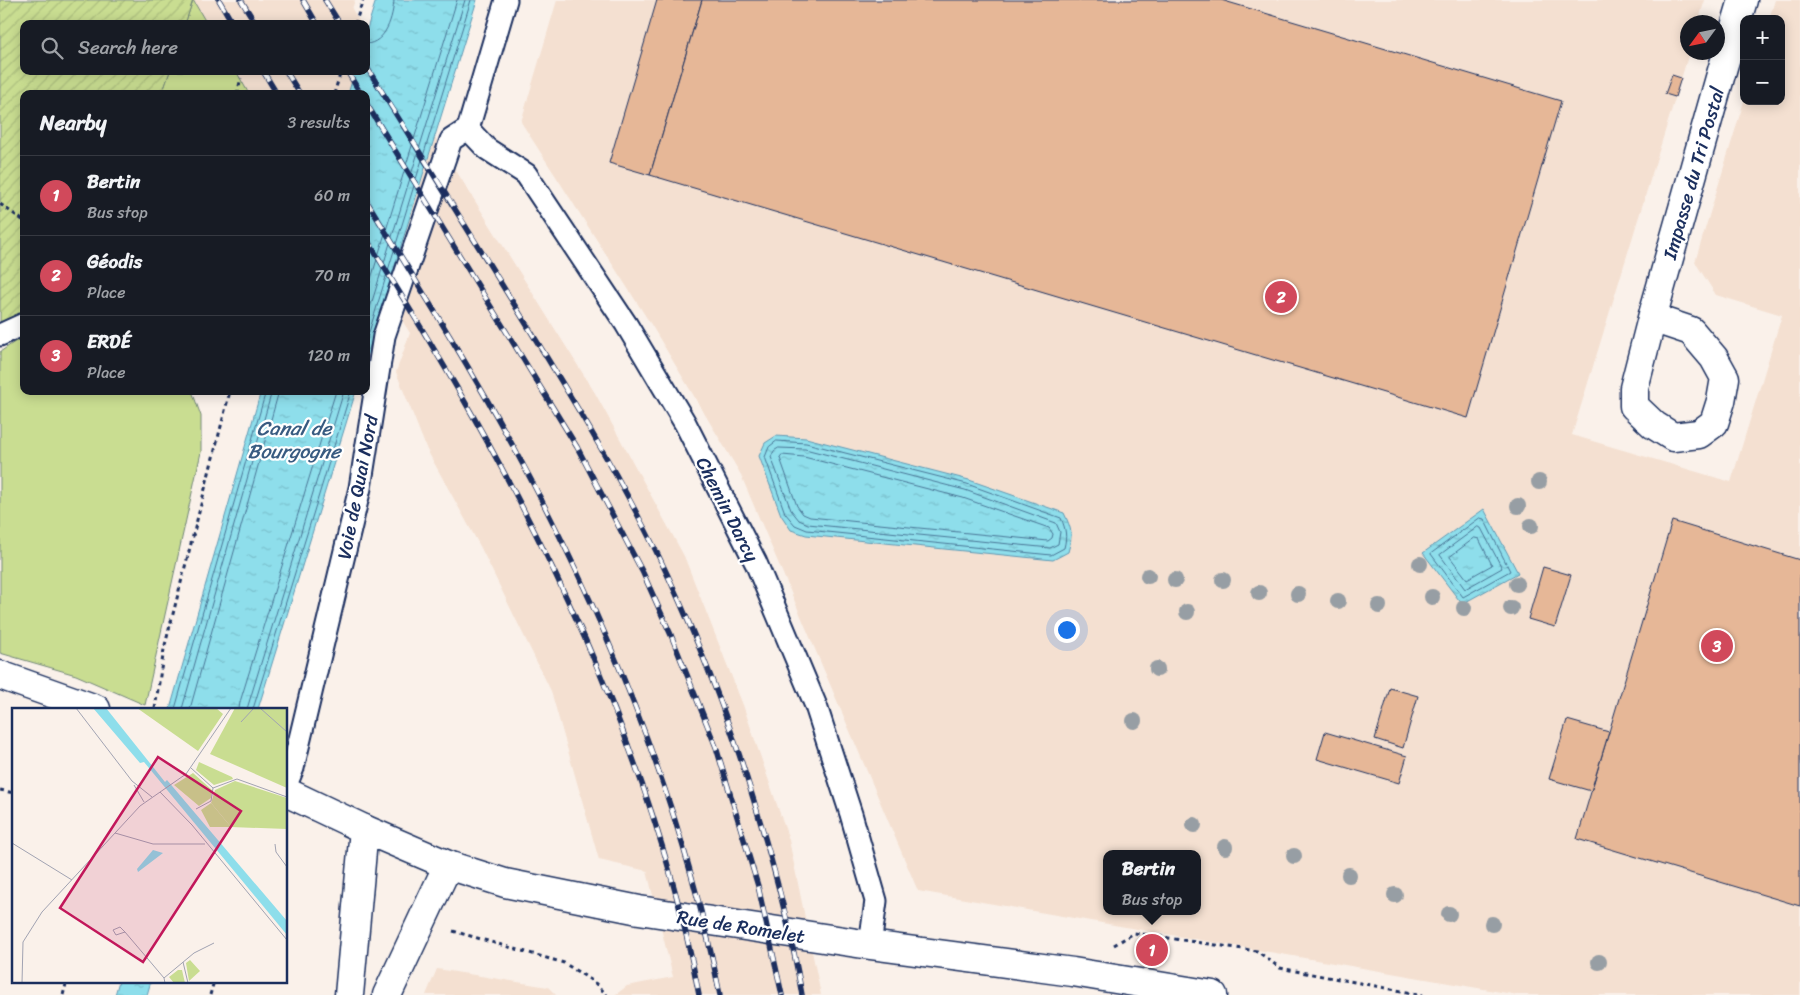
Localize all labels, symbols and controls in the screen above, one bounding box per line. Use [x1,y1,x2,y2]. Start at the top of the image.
north arrow [1680,15,1725,60]
map controls [1740,15,1785,105]
button: + [1740,15,1785,60]
search box [20,20,370,75]
text: Search here [78,31,178,64]
icon: search [38,34,66,62]
button: − [1740,60,1785,105]
street label: Impasse du Tri Postal [1653,82,1734,264]
text: Nearby [40,104,106,142]
text: 3 results [287,108,350,137]
text: Bertin [87,165,140,198]
text: 1 [53,181,59,210]
text: 60 m [314,181,350,210]
text: Bus stop [87,198,148,227]
text: Géodis [87,245,142,278]
text: 2 [51,261,61,290]
text: 70 m [314,261,350,290]
text: Place [87,278,126,307]
pin: 2 [1265,278,1297,316]
text: ERDÉ [87,325,131,358]
text: 3 [52,341,60,370]
text: 120 m [307,341,350,370]
text: Place [87,358,126,387]
water label: Canal de Bourgogne [248,411,342,469]
street label: Voie de Quai Nord [327,411,388,562]
street label: Chemin Darcy [687,451,768,568]
your location [1054,617,1080,643]
pin: 3 [1701,627,1733,665]
inset map [12,708,288,982]
popup [1103,850,1201,915]
text: Bertin [1122,852,1175,885]
text: Bus stop [1122,885,1182,914]
street label: Rue de Romelet [675,900,807,953]
pin: 1 [1136,931,1168,969]

